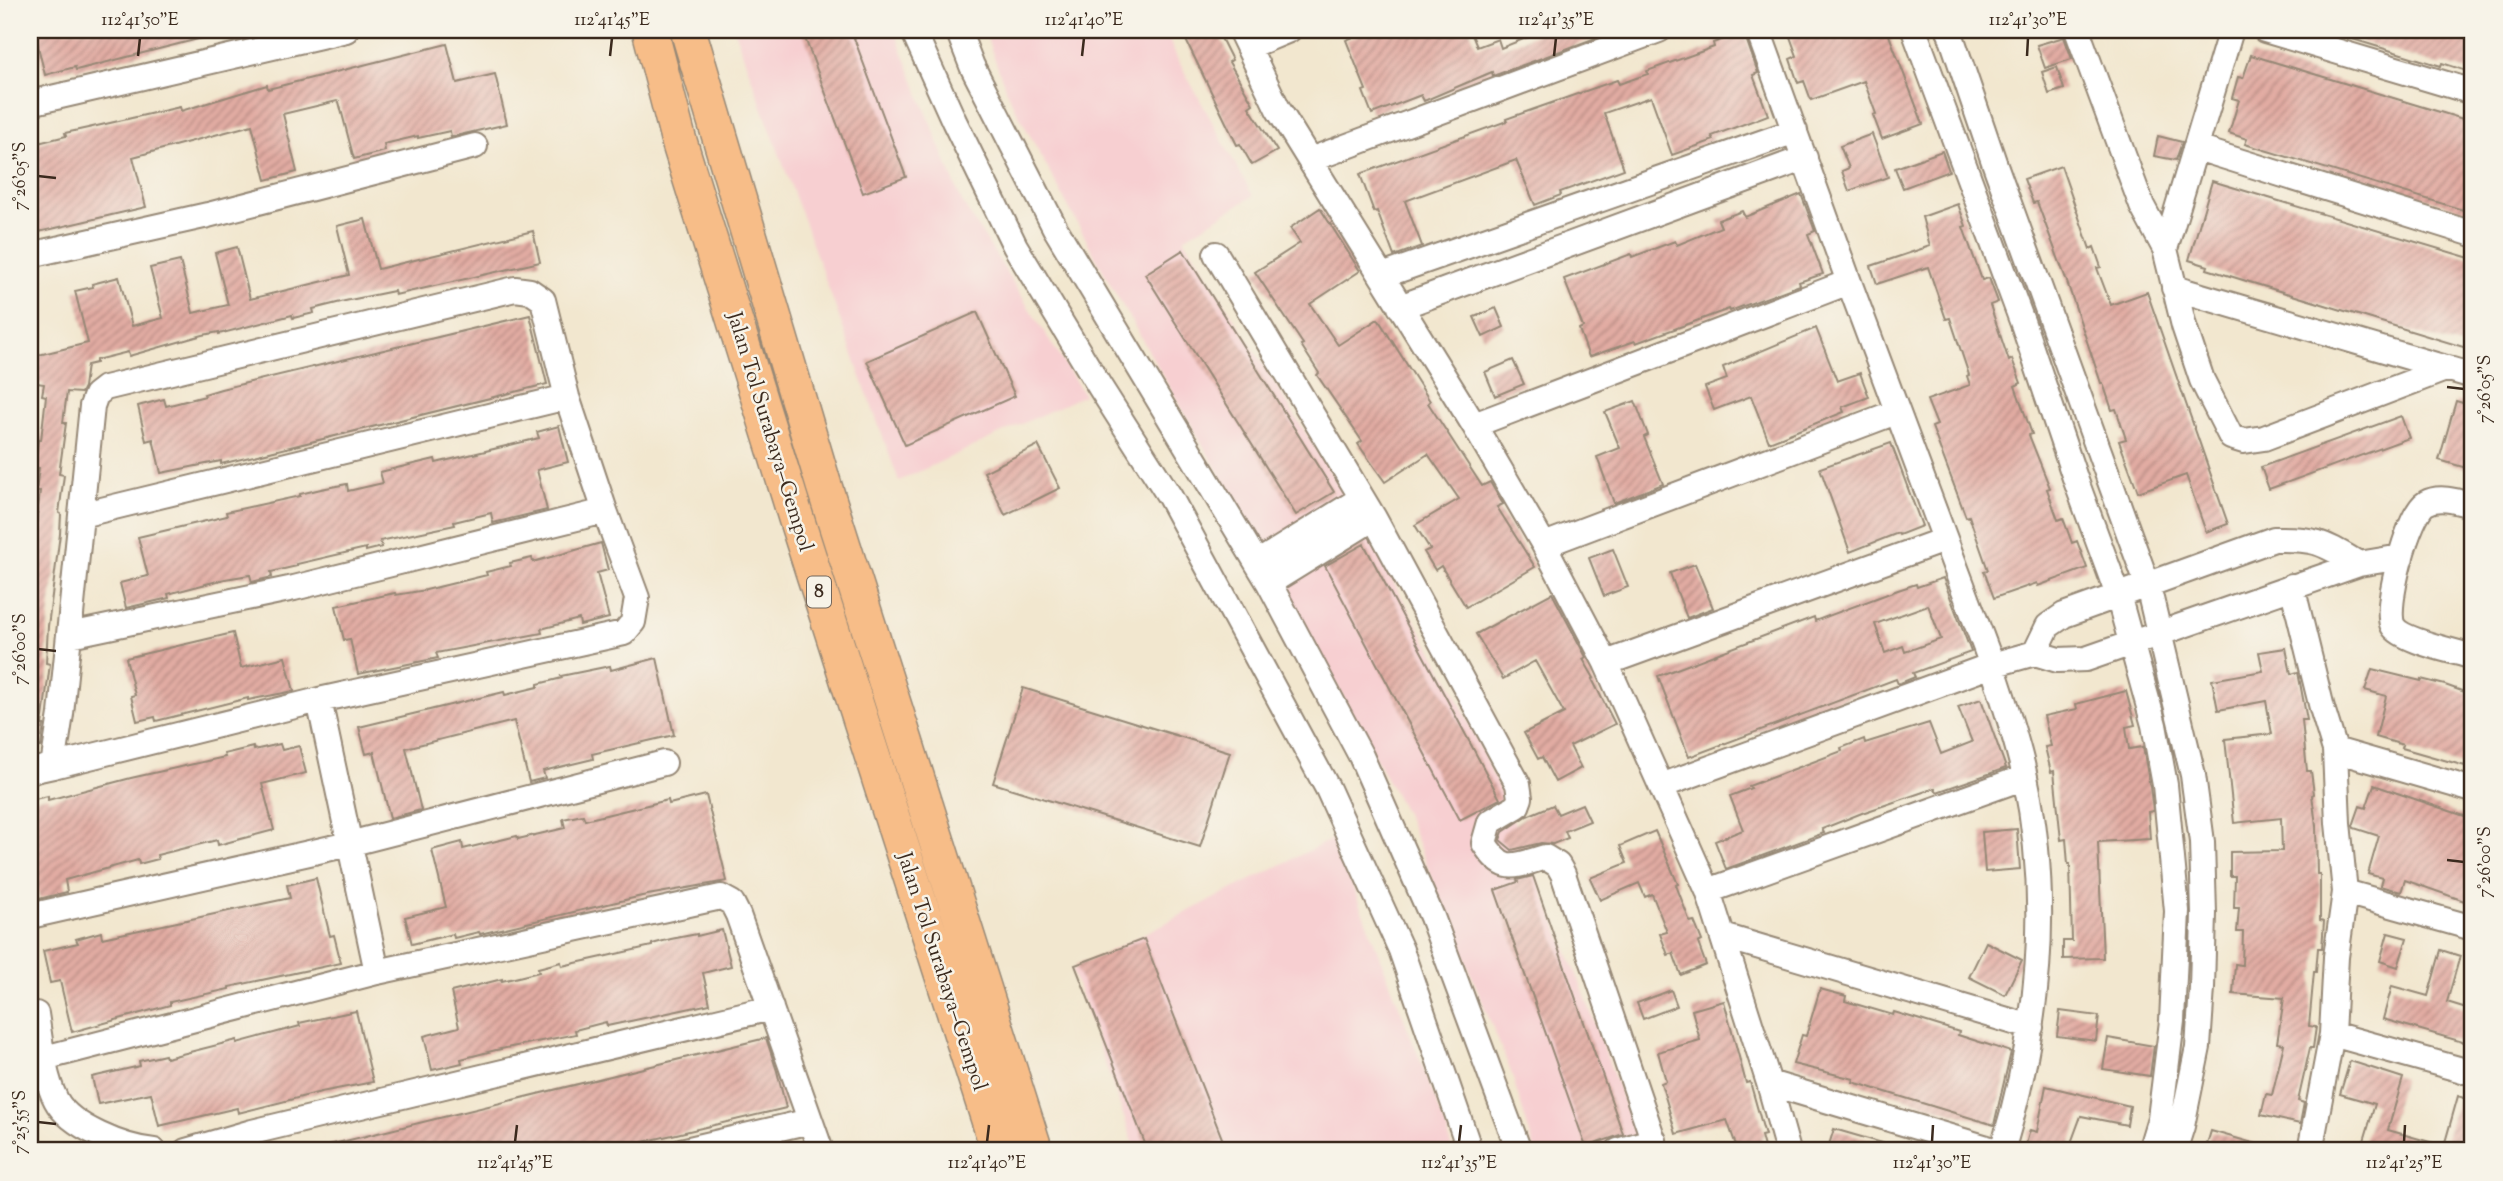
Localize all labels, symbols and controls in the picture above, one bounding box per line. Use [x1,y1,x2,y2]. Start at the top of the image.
text: 112°41'50"E [101,8,179,34]
text: 112°41'45"E [574,8,650,34]
text: 112°41'40"E [1045,8,1123,34]
text: 112°41'35"E [1518,8,1594,34]
text: 112°41'30"E [1989,8,2067,34]
text: 7°26'05"S [8,142,34,210]
street label: Jalan Tol Surabaya–Gempol [718,308,820,556]
text: 7°26'05"S [2473,355,2499,423]
road number: 8 [807,576,831,608]
text: 7°26'00"S [8,613,34,685]
text: 7°26'00"S [2473,826,2499,898]
street label: Jalan Tol Surabaya–Gempol [888,848,994,1095]
text: 7°25'55"S [8,1090,34,1154]
text: 112°41'45"E [477,1151,553,1177]
text: 112°41'40"E [948,1151,1026,1177]
text: 112°41'35"E [1421,1151,1497,1177]
text: 112°41'30"E [1893,1151,1971,1177]
text: 112°41'25"E [2366,1151,2442,1177]

